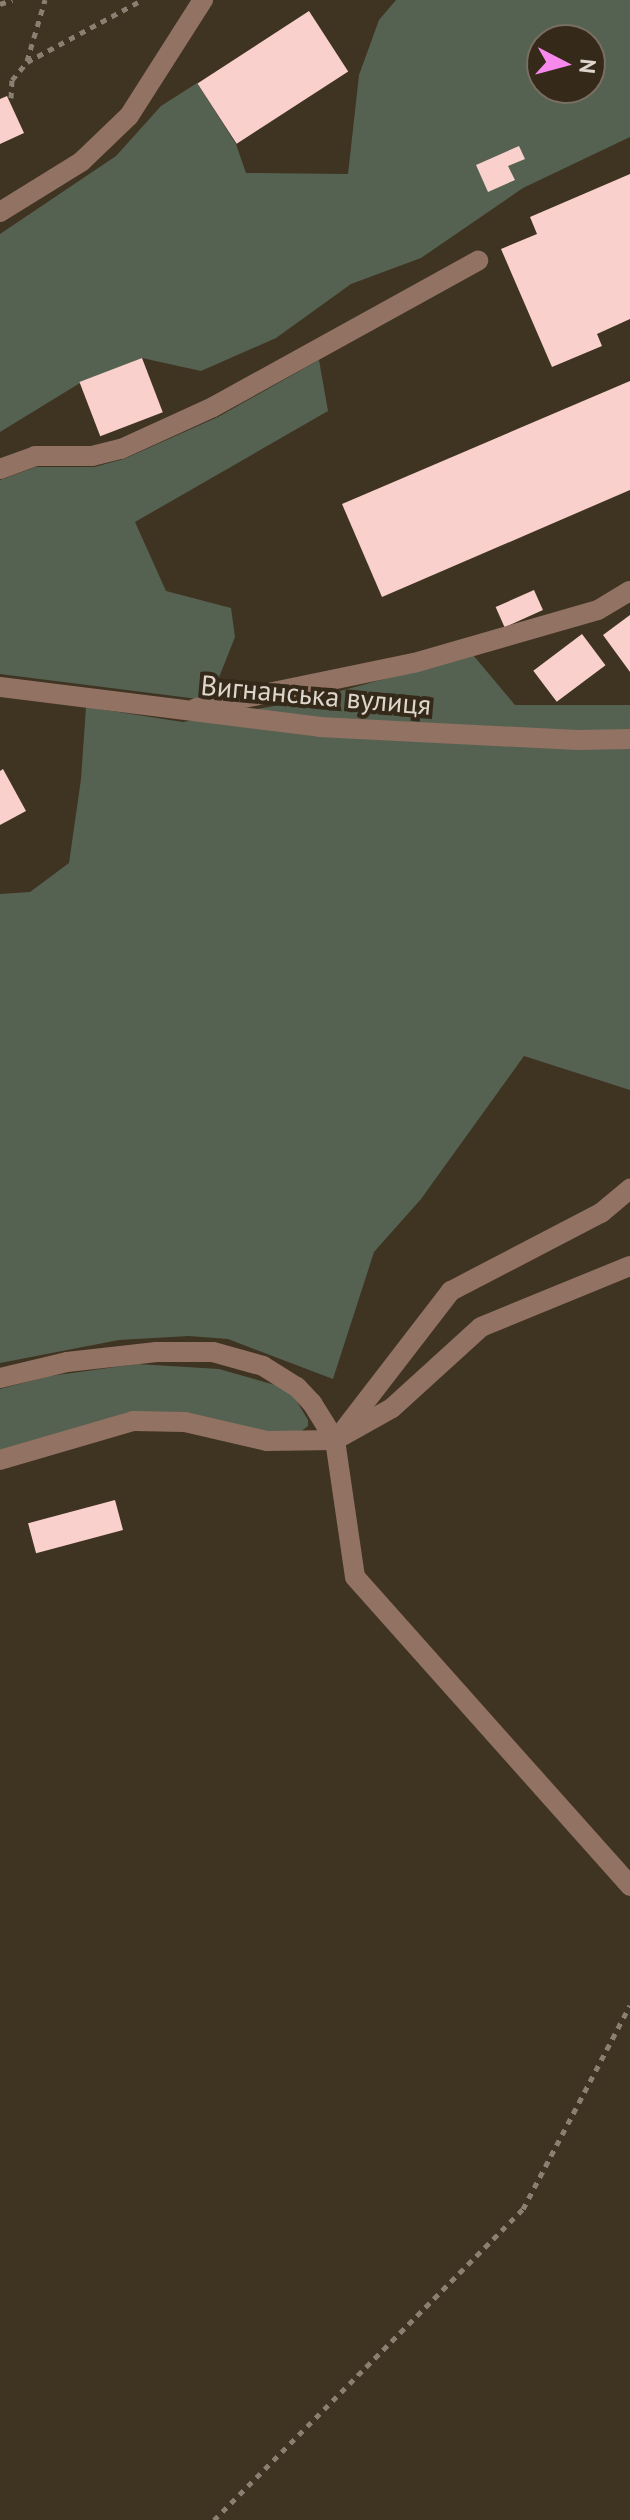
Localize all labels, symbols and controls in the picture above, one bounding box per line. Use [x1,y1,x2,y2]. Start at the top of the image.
north arrow [526,24,606,104]
text: N [573,58,603,75]
street label: Вигнанська вулиця [199,668,433,722]

